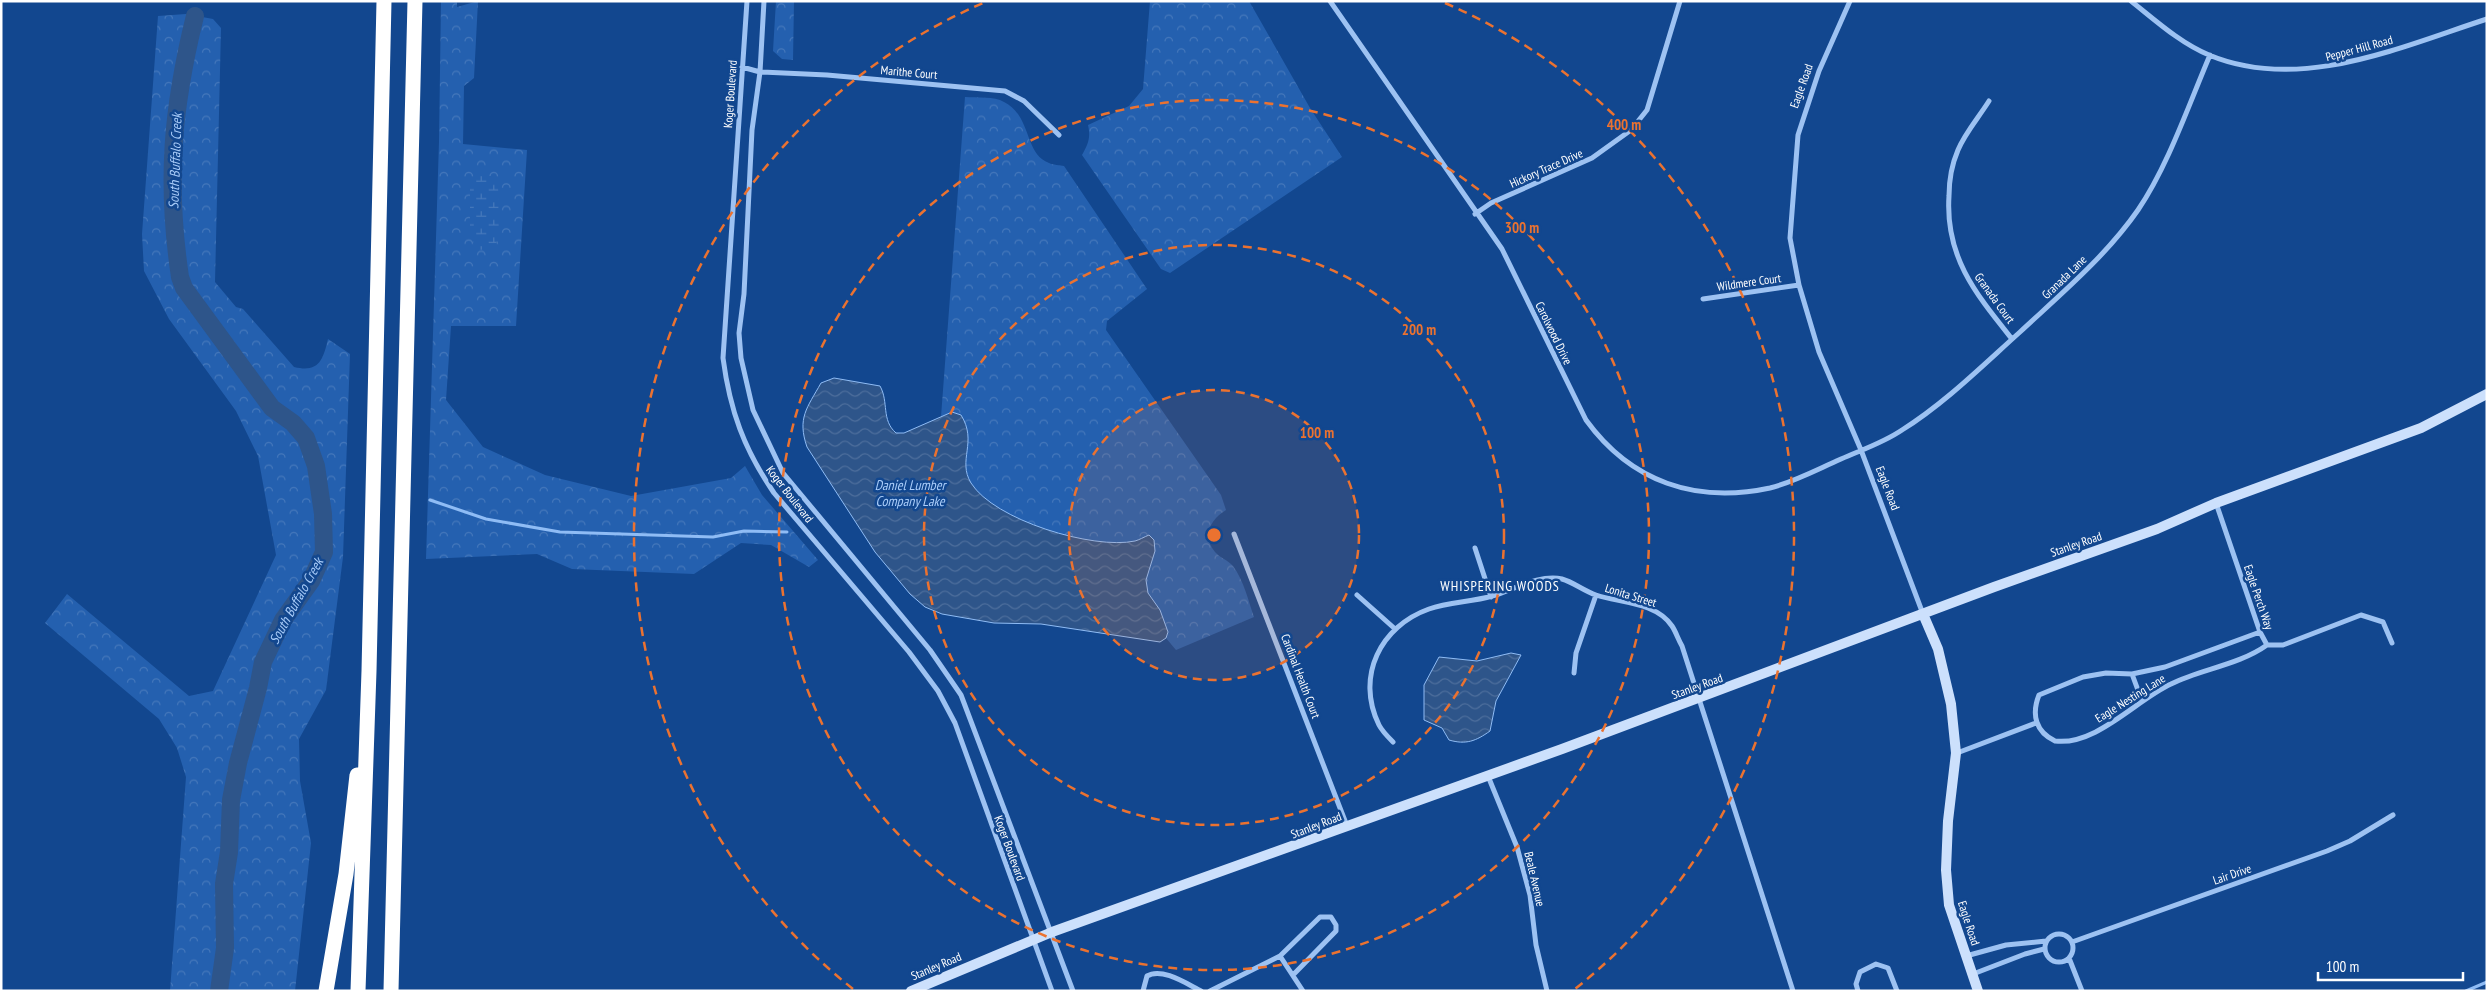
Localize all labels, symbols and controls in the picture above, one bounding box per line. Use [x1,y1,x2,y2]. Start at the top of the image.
street label: Pepper Hill Road [2324,32,2394,64]
street label: Koger Boulevard [720,59,740,129]
street label: Marithe Court [880,62,939,82]
street label: Eagle Road [1786,62,1816,110]
water label: South Buffalo Creek [164,111,186,209]
text: 400 m [1607,115,1641,134]
street label: Hickory Trace Drive [1507,145,1585,191]
text: 300 m [1505,218,1539,237]
street label: Granada Lane [2038,252,2090,302]
street label: Wildmere Court [1716,270,1783,294]
street label: Granada Court [1972,270,2019,327]
street label: Carolwood Drive [1532,299,1576,367]
text: 200 m [1402,320,1436,339]
text: 100 m [1300,423,1334,442]
street label: Koger Boulevard [763,463,817,525]
street label: Eagle Road [1873,464,1903,512]
water label: Daniel Lumber Company Lake [875,476,947,510]
centre of rings [1205,526,1223,544]
street label: Stanley Road [2048,528,2104,560]
water label: South Buffalo Creek [265,553,328,647]
street label: Eagle Perch Way [2241,563,2277,632]
district label: WHISPERING WOODS [1440,577,1560,595]
street label: Lonita Street [1603,580,1659,610]
street label: Cardinal Health Court [1278,632,1324,721]
street label: Stanley Road [1669,670,1725,702]
street label: Eagle Nesting Lane [2092,671,2168,725]
street label: Stanley Road [1288,808,1344,842]
street label: Koger Boulevard [991,813,1029,883]
street label: Beale Avenue [1521,850,1549,908]
street label: Lair Drive [2211,860,2253,888]
street label: Eagle Road [1955,899,1983,947]
street label: Stanley Road [909,949,963,983]
scale bar [2318,950,2463,982]
text: 100 m [2326,957,2359,976]

